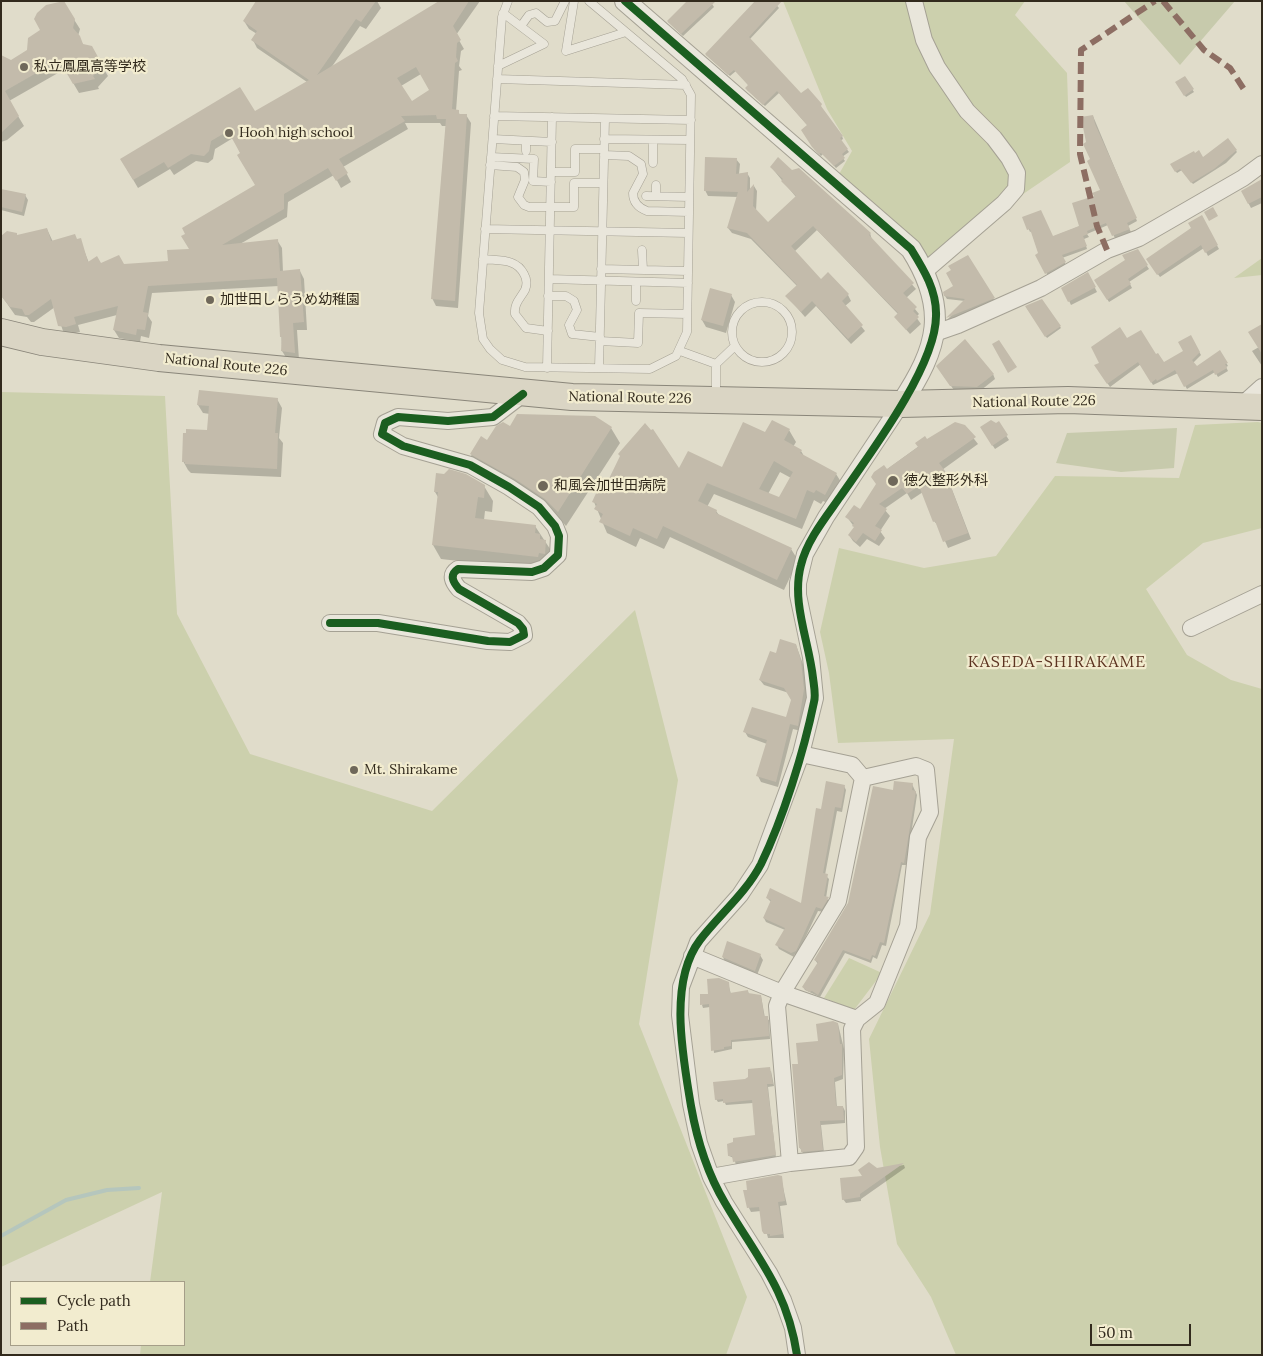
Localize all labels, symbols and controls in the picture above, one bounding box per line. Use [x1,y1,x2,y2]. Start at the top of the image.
place label: 私立鳳凰高等学校 [34,59,146,75]
marker: 私立鳳凰高等学校 [18,61,30,73]
place label: Hooh high school [239,125,353,141]
marker: Hooh high school [223,127,235,139]
place label: 加世田しらうめ幼稚園 [220,292,360,308]
marker: 加世田しらうめ幼稚園 [204,294,216,306]
street label: National Route 226 [164,350,288,380]
street label: National Route 226 [568,389,692,407]
street label: National Route 226 [972,393,1096,411]
place label: 徳久整形外科 [904,473,988,489]
marker: 徳久整形外科 [886,474,900,488]
place label: 和風会加世田病院 [554,478,666,494]
marker: 和風会加世田病院 [536,479,550,493]
district label: KASEDA-SHIRAKAME [966,652,1148,672]
place label: Mt. Shirakame [364,762,458,778]
marker: Mt. Shirakame [348,764,360,776]
legend [10,1281,185,1346]
text: Cycle path [57,1291,131,1310]
scale bar [1093,1314,1194,1346]
text: Path [57,1316,88,1335]
text: 50 m [1098,1323,1133,1342]

